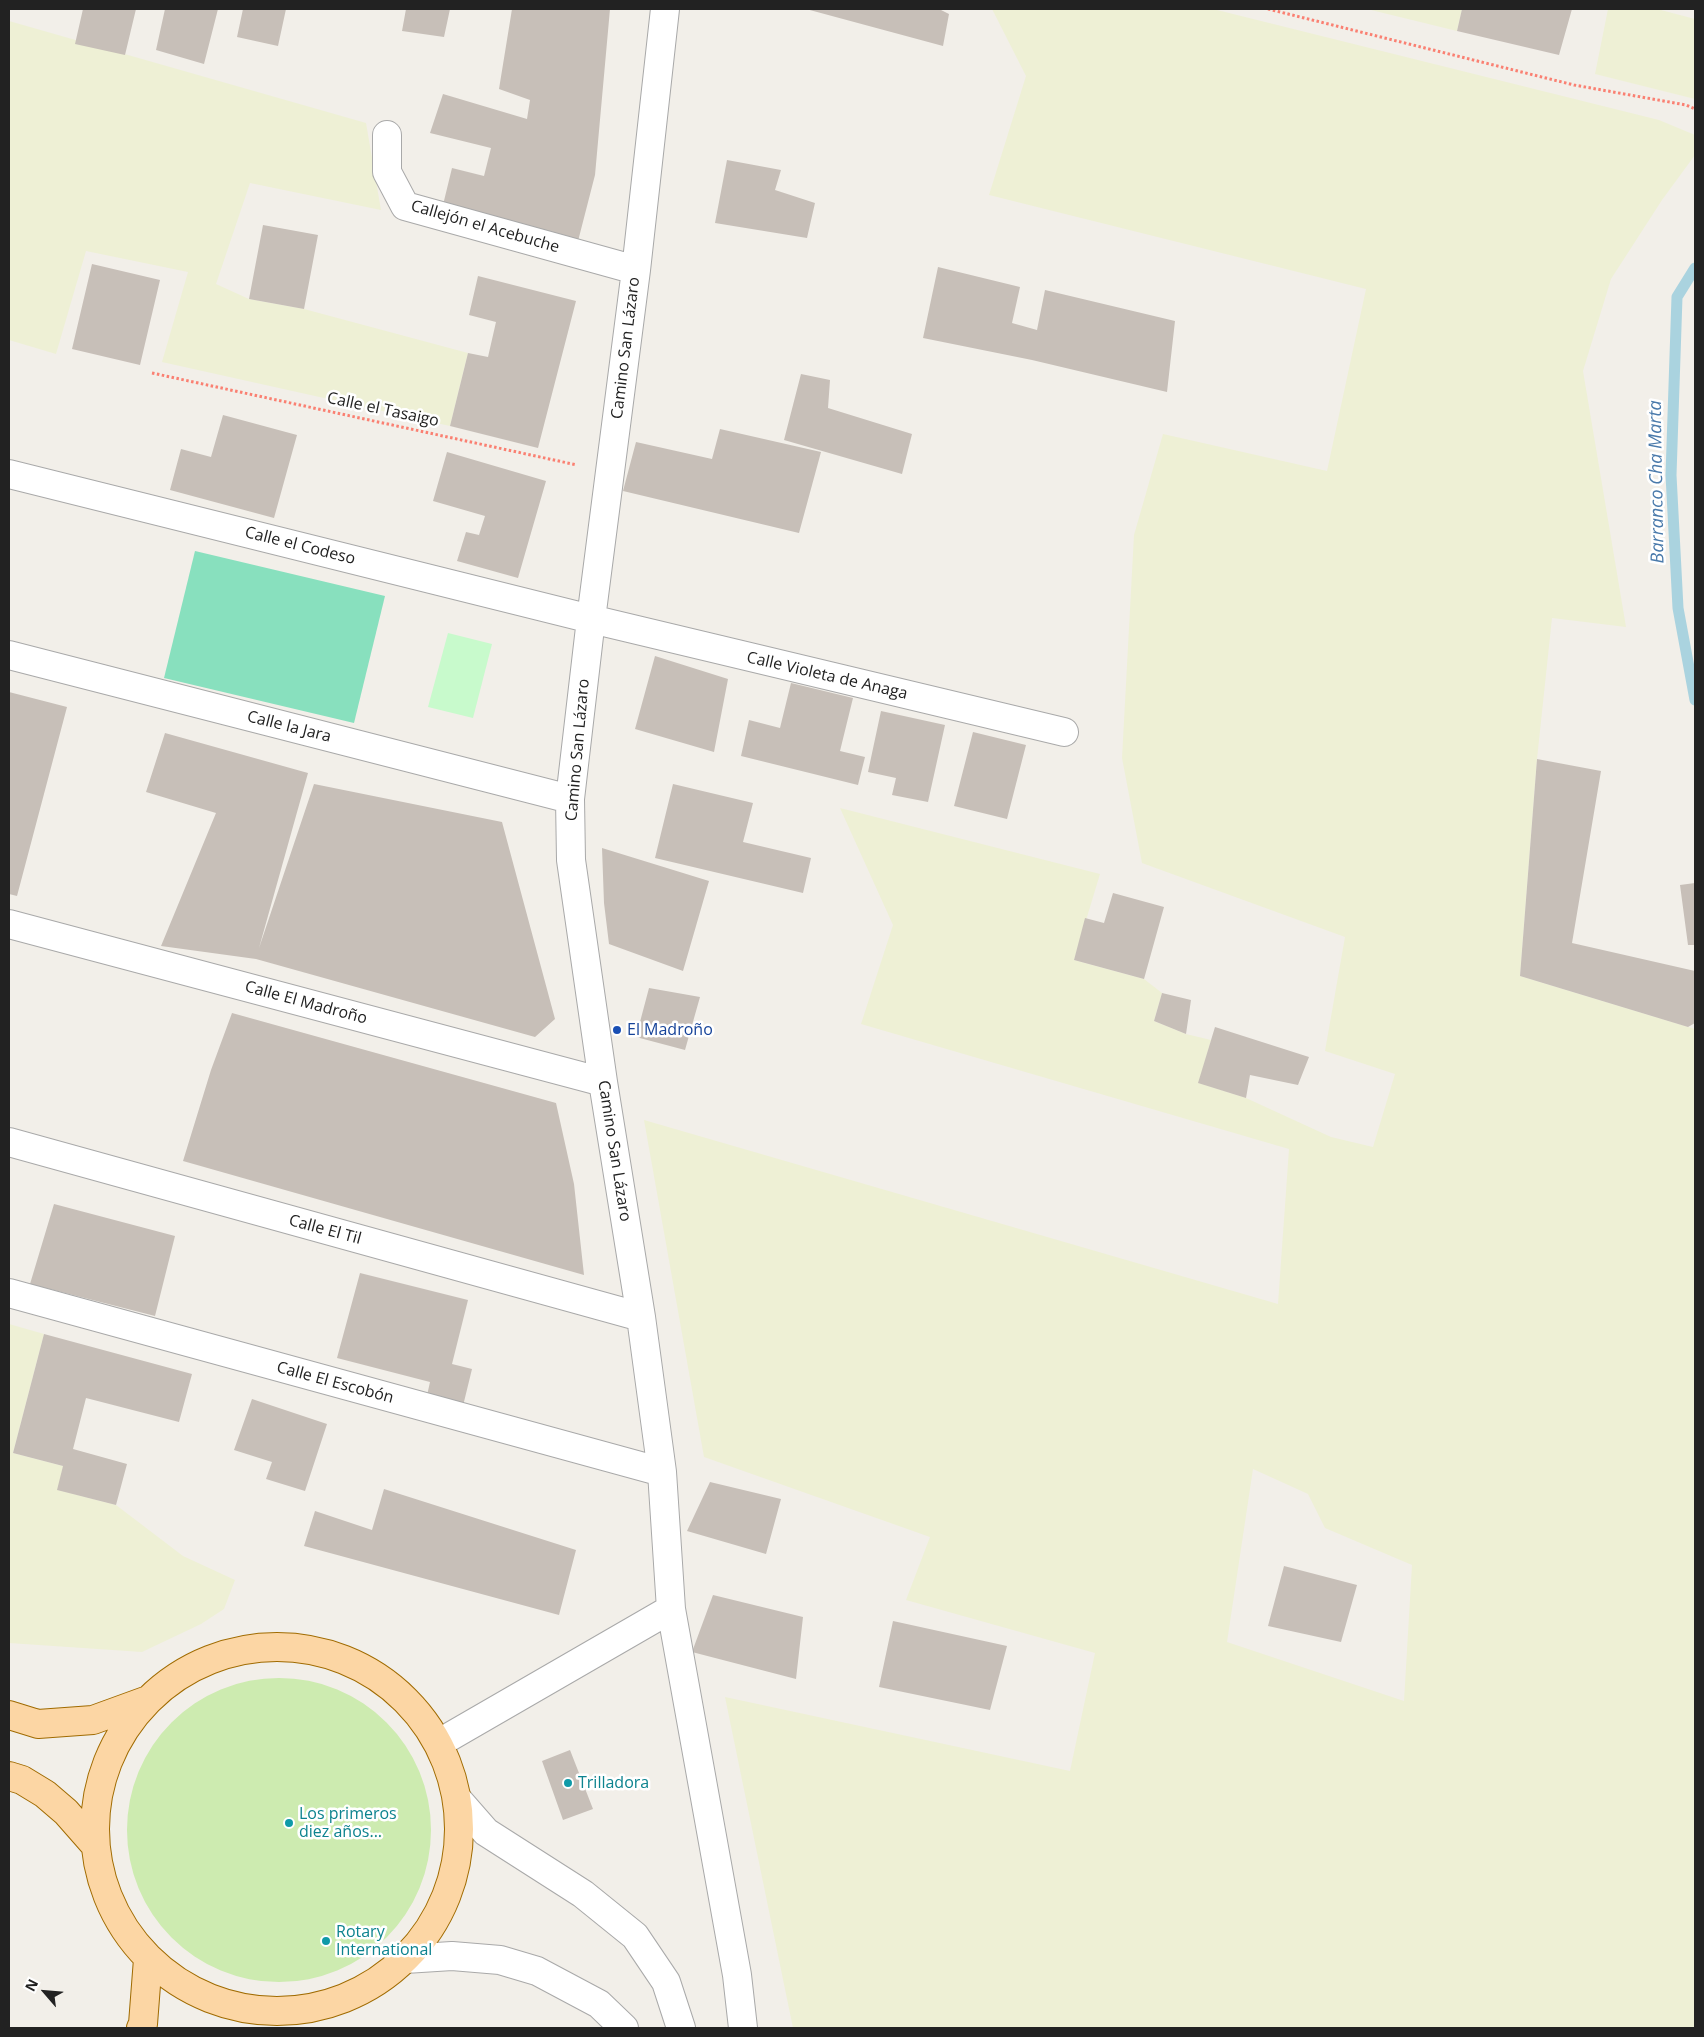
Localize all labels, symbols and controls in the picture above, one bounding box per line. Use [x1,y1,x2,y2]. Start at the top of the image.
street label: Callejón el Acebuche [408,197,562,257]
street label: Camino San Lázaro [608,276,644,420]
street label: Calle el Tasaigo [325,389,441,431]
water label: Barranco Cha Marta [1645,400,1669,564]
street label: Calle el Codeso [243,523,357,569]
street label: Calle Violeta de Anaga [745,648,909,704]
street label: Camino San Lázaro [562,678,594,822]
street label: Calle la Jara [245,707,333,747]
street label: Calle El Madroño [243,977,369,1029]
place label: El Madroño [627,1020,713,1040]
marker: El Madroño [611,1024,623,1036]
street label: Camino San Lázaro [593,1079,635,1223]
street label: Calle El Til [287,1211,363,1249]
street label: Calle El Escobón [274,1358,396,1408]
place label: Trilladora [578,1773,649,1793]
marker: Trilladora [562,1777,574,1789]
place label: Los primeros diez años... [299,1804,397,1842]
marker: Los primeros diez años... [283,1817,295,1829]
place label: Rotary International [336,1922,432,1960]
marker: Rotary International [320,1935,332,1947]
north arrow [20,1967,70,2017]
text: N [20,1976,42,1994]

